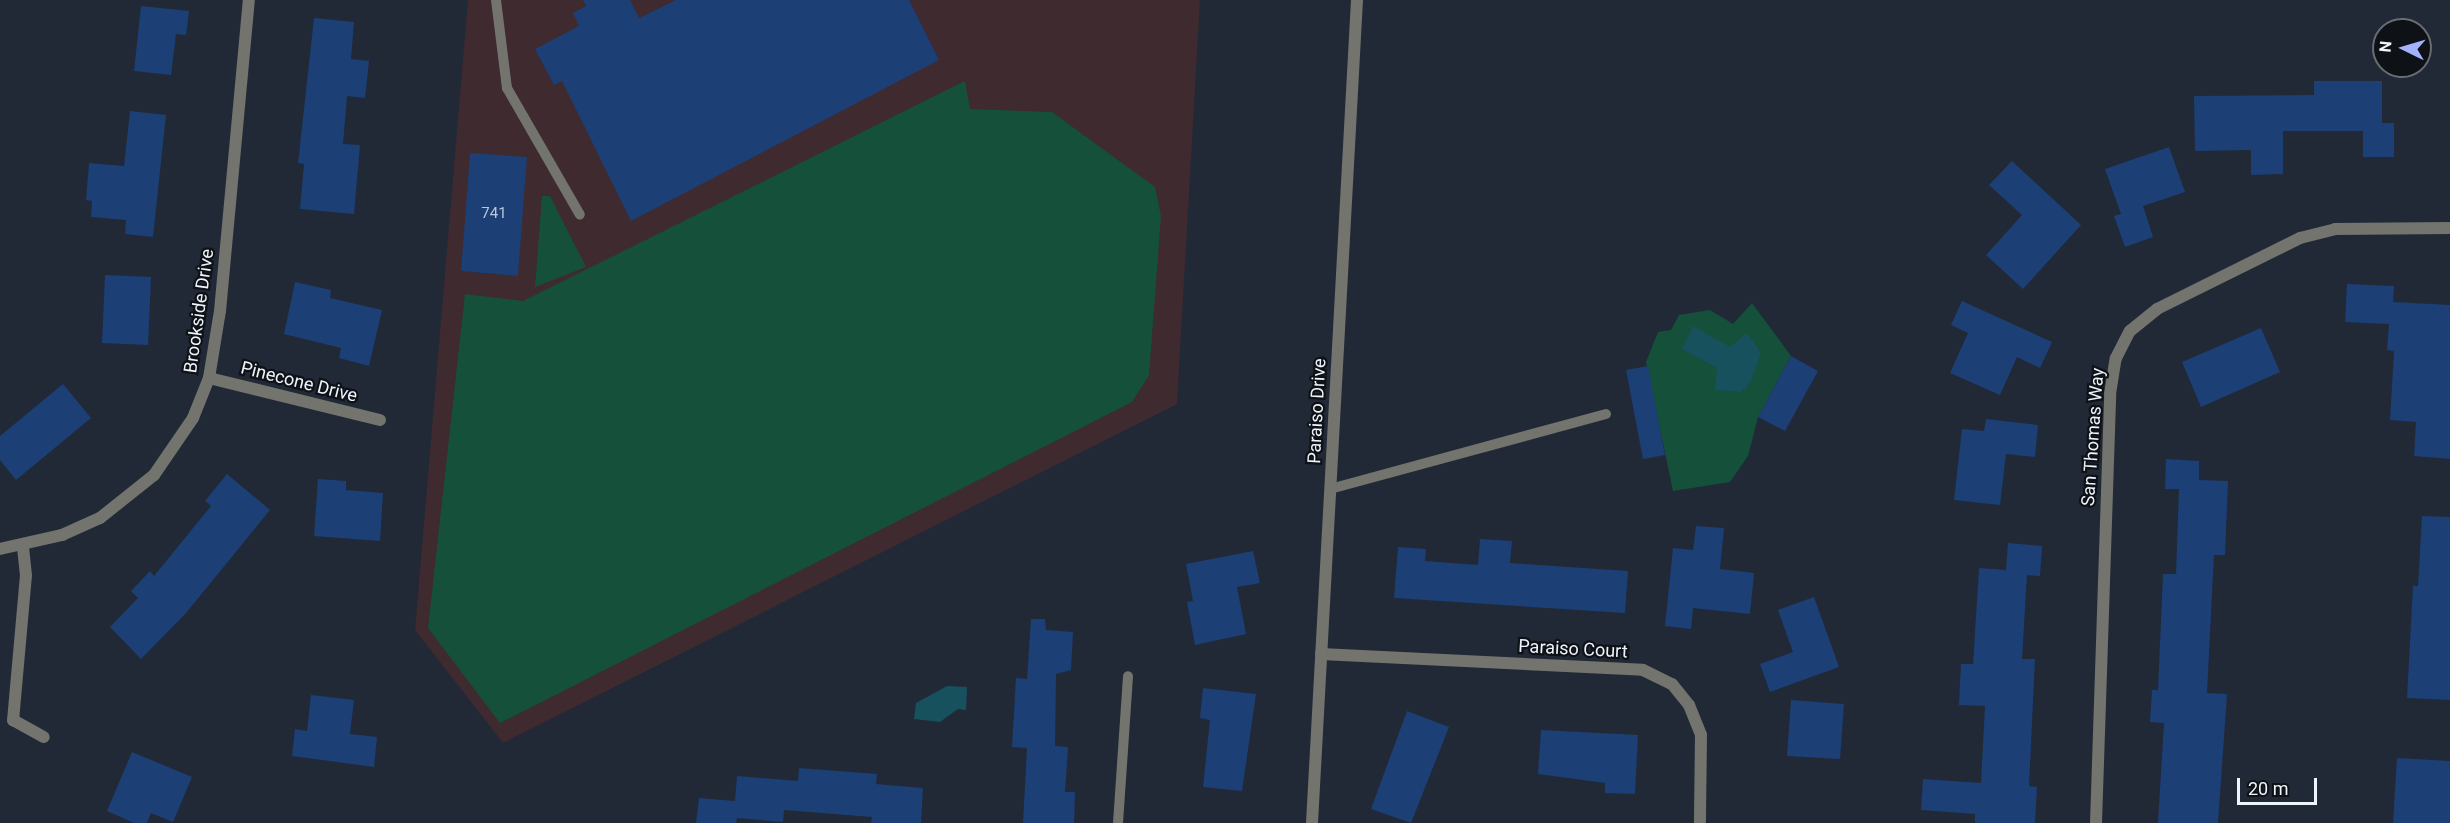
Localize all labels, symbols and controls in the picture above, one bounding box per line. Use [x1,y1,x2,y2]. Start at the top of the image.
north arrow [2372,18,2432,78]
text: N [2376,40,2396,53]
house number: 741 [481,205,507,223]
street label: Brookside Drive [180,248,218,374]
street label: Pinecone Drive [239,357,359,407]
street label: Paraiso Drive [1303,358,1331,464]
street label: San Thomas Way [2077,367,2109,507]
street label: Paraiso Court [1518,635,1628,663]
scale bar [2240,766,2320,804]
text: 20 m [2248,778,2288,799]

